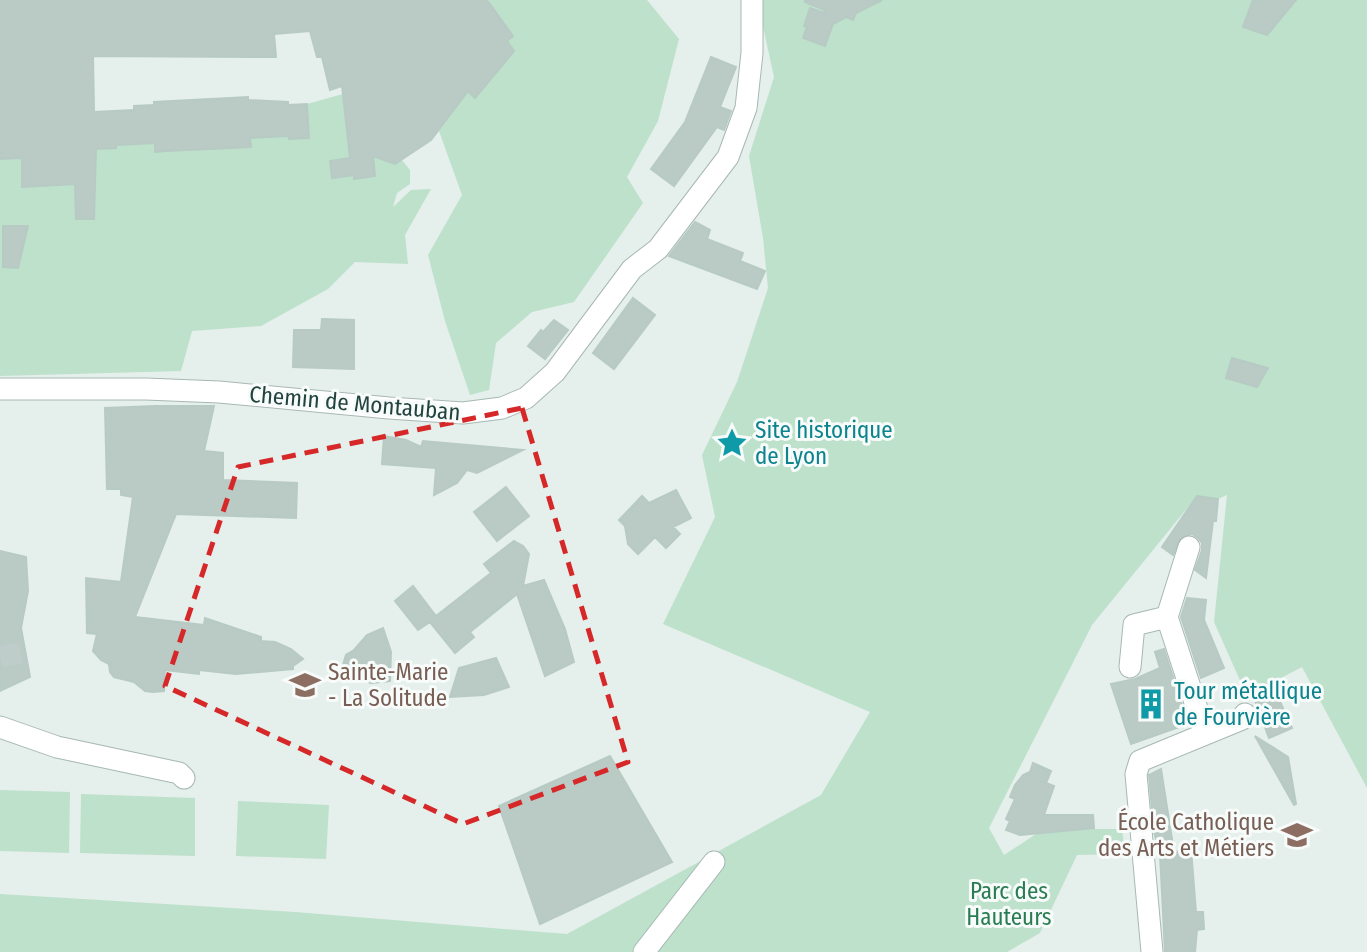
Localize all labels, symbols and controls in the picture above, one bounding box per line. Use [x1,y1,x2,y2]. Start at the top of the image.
street label: Chemin de Montauban [248,380,462,426]
place label: Site historique de Lyon [755,416,893,470]
place icon: Site historique de Lyon [715,426,749,460]
place label: Sainte-Marie - La Solitude [328,658,448,712]
school or university icon: Sainte-Marie - La Solitude [288,668,322,702]
place label: Tour métallique de Fourvière [1174,677,1322,731]
building icon: Tour métallique de Fourvière [1134,687,1168,721]
place label: École Catholique des Arts et Métiers [1098,807,1274,862]
school or university icon: École Catholique des Arts et Métiers [1280,818,1314,852]
park label: Parc des Hauteurs [966,877,1052,931]

